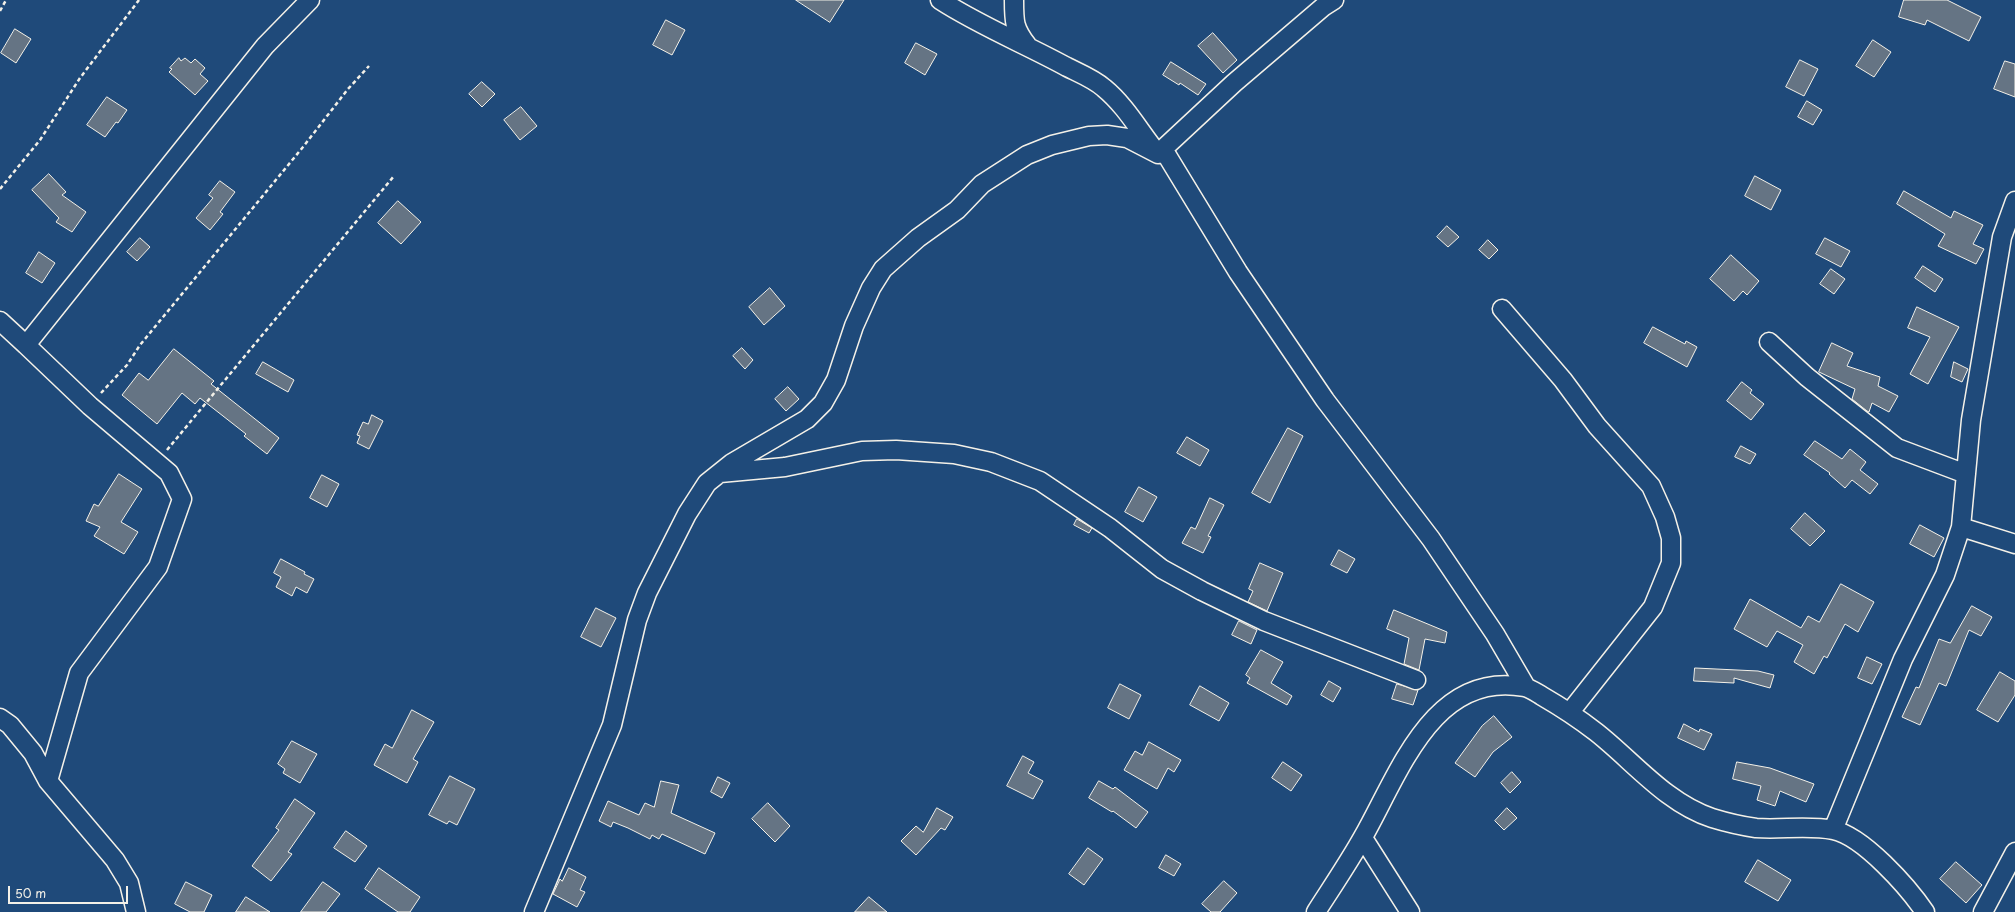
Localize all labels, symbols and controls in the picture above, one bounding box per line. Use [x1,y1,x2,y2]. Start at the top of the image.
scale bar [10,878,130,904]
text: 50 m [15,884,46,902]

